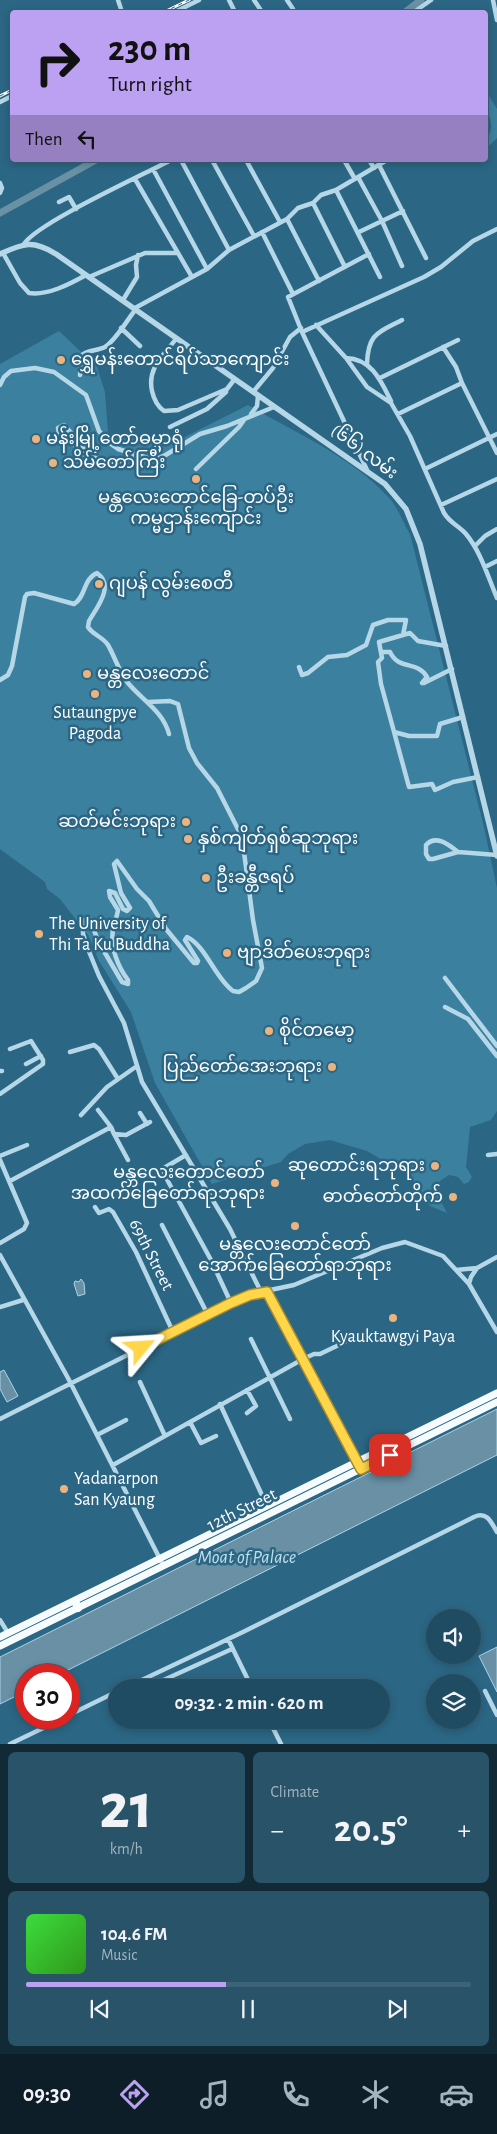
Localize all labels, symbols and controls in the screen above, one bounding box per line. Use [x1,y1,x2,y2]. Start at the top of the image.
icon: right [25,30,90,95]
text: 230 m [108,32,191,67]
text: Turn right [108,73,192,95]
icon: left [73,125,101,153]
text: Then [25,130,63,149]
place label: ရွှေမန်းတောင်ရိပ်သာကျောင်း [71,345,290,374]
marker: ရွှေမန်းတောင်ရိပ်သာကျောင်း [55,354,67,366]
street label: (၆၆) လမ်း [327,417,404,483]
place label: မန်းမြို့တော်ဓမ္မာရုံ [46,424,184,453]
marker: မန်းမြို့တော်ဓမ္မာရုံ [30,433,42,445]
place label: သိမ်တော်ကြီး [63,448,166,477]
marker: သိမ်တော်ကြီး [47,457,59,469]
marker: မန္တလေးတောင်ခြေ-တပ်ဦး ကမ္မဌာန်းကျောင်း [190,473,202,485]
place label: မန္တလေးတောင်ခြေ-တပ်ဦး ကမ္မဌာန်းကျောင်း [98,484,294,533]
place label: ဂျပန် လွမ်းစေတီ [109,569,233,598]
marker: ဂျပန် လွမ်းစေတီ [93,578,105,590]
place label: မန္တလေးတောင် [97,660,209,688]
marker: မန္တလေးတောင် [81,668,93,680]
marker: Sutaungpye Pagoda [89,688,101,700]
place label: Sutaungpye Pagoda [53,704,137,743]
place label: ဆတ်မင်းဘုရား [58,808,176,836]
marker: ဆတ်မင်းဘုရား [180,816,192,828]
place label: နှစ်ကျိတ်ရှစ်ဆူဘုရား [198,824,358,853]
marker: နှစ်ကျိတ်ရှစ်ဆူဘုရား [182,833,194,845]
place label: ဦးခန္တီဇရပ် [216,863,295,892]
marker: ဦးခန္တီဇရပ် [200,872,212,884]
place label: The University of Thi Ta Ku Buddha [49,915,170,954]
marker: The University of Thi Ta Ku Buddha [33,928,45,940]
place label: ဗျာဒိတ်ပေးဘုရား [237,938,370,967]
marker: ဗျာဒိတ်ပေးဘုရား [221,947,233,959]
place label: စိုင်တမော့ [279,1016,355,1045]
marker: စိုင်တမော့ [263,1025,275,1037]
place label: ပြည်တော်အေးဘုရား [163,1053,322,1081]
marker: ပြည်တော်အေးဘုရား [326,1061,338,1073]
place label: ဆုတောင်းရဘုရား [288,1152,425,1180]
place label: မန္တ‌လေးတောင်တော် အထက်ခြေတော်ရာဘုရား‌ [71,1159,265,1208]
marker: ဆုတောင်းရဘုရား [429,1160,441,1172]
marker: မန္တ‌လေးတောင်တော် အထက်ခြေတော်ရာဘုရား‌ [269,1177,281,1189]
place label: ဓာတ်တော်တိုက် [322,1182,443,1211]
marker: ဓာတ်တော်တိုက် [447,1191,459,1203]
street label: 69th Street [125,1216,177,1294]
marker: မန္တ‌လေးတောင်တော် အောက်ခြေတော်ရာဘုရား‌ [289,1220,301,1232]
place label: မန္တ‌လေးတောင်တော် အောက်ခြေတော်ရာဘုရား‌ [198,1231,392,1280]
marker: Kyauktawgyi Paya [387,1312,399,1324]
position arrow [114,1321,166,1373]
place label: Kyauktawgyi Paya [331,1328,455,1346]
pin [369,1434,411,1476]
icon: arrive [376,1441,404,1469]
place label: Yadanarpon San Kyaung [74,1470,158,1509]
marker: Yadanarpon San Kyaung [58,1483,70,1495]
street label: 12th Street [204,1485,280,1534]
water label: Moat of Palace [198,1548,296,1567]
map controls [426,1609,481,1729]
button: sound [426,1609,481,1664]
speed limit sign: 30 [15,1664,80,1729]
button: layers [426,1674,481,1729]
text: 09:32 · 2 min · 620 m [174,1694,324,1713]
text: 21 [99,1775,153,1840]
text: Climate [271,1784,319,1800]
text: 20.5° [334,1811,408,1849]
text: − [271,1817,284,1845]
text: + [458,1817,471,1845]
text: km/h [110,1841,143,1857]
text: 104.6 FM [101,1925,167,1944]
text: Music [101,1947,137,1963]
icon: previous [86,1995,114,2023]
icon: pause [234,1995,262,2023]
icon: next [383,1995,411,2023]
icon: directions [117,2077,152,2112]
icon: music [197,2077,232,2112]
icon: phone [278,2077,313,2112]
icon: climate [358,2077,393,2112]
icon: car [439,2077,474,2112]
text: 09:30 [23,2083,71,2105]

